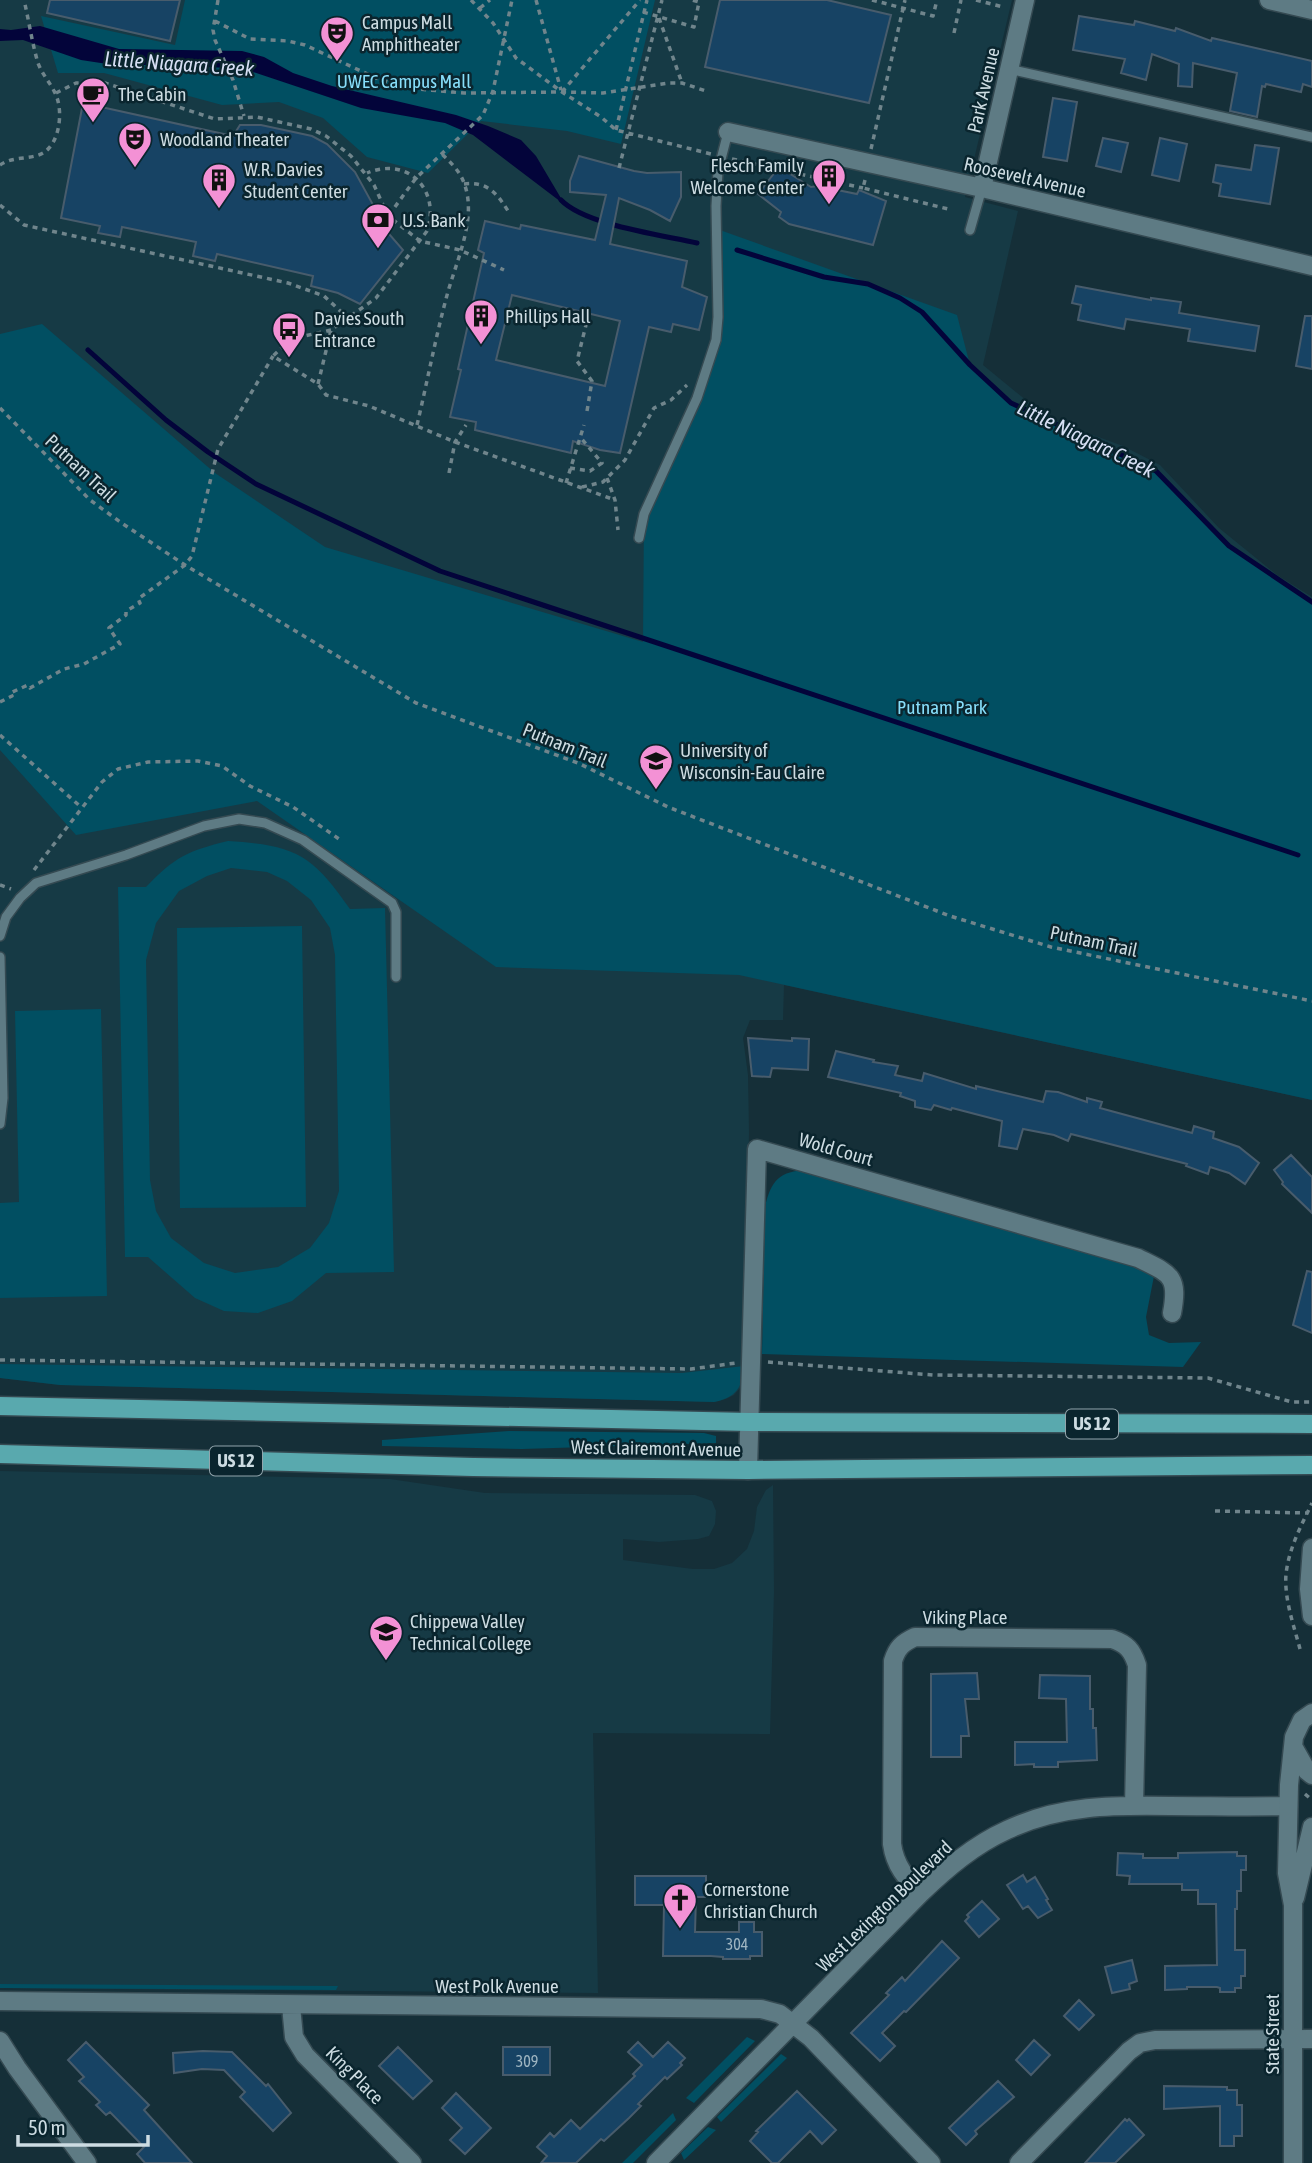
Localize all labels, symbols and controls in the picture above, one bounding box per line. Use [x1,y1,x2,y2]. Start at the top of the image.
place label: Campus Mall Amphitheater [362,11,460,55]
theatre icon: Campus Mall Amphitheater [318,14,356,63]
street label: Park Avenue [963,45,1003,135]
water label: Little Niagara Creek [103,46,256,80]
park label: UWEC Campus Mall [337,70,471,92]
cafe icon: The Cabin [74,75,112,124]
place label: The Cabin [118,83,186,105]
theatre icon: Woodland Theater [116,120,154,169]
place label: Woodland Theater [160,128,289,150]
street label: Roosevelt Avenue [962,152,1088,202]
place label: Flesch Family Welcome Center [691,154,804,198]
building icon: Flesch Family Welcome Center [810,157,848,206]
place label: W.R. Davies Student Center [244,158,348,202]
building icon: W.R. Davies Student Center [200,161,238,210]
bank icon: U.S. Bank [359,201,397,250]
place label: U.S. Bank [402,209,466,231]
building icon: Phillips Hall [462,297,500,346]
place label: Phillips Hall [505,305,591,327]
place label: Davies South Entrance [314,307,404,351]
bus stop icon: Davies South Entrance [270,310,308,359]
water label: Little Niagara Creek [1014,394,1160,482]
street label: Putnam Trail [41,430,121,506]
park label: Putnam Park [897,696,988,718]
street label: Putnam Trail [520,718,610,772]
place label: University of Wisconsin-Eau Claire [680,739,825,783]
school or university icon: University of Wisconsin-Eau Claire [637,742,675,791]
street label: Putnam Trail [1048,921,1140,961]
street label: Wold Court [796,1128,876,1170]
road number: US 12 [1066,1409,1118,1438]
street label: West Clairemont Avenue [571,1436,741,1460]
road number: US 12 [210,1446,262,1476]
street label: Viking Place [923,1606,1007,1628]
place label: Chippewa Valley Technical College [410,1610,531,1654]
school or university icon: Chippewa Valley Technical College [367,1613,405,1662]
street label: West Lexington Boulevard [812,1836,956,1976]
place label: Cornerstone Christian Church [704,1878,818,1922]
church icon: Cornerstone Christian Church [661,1881,699,1930]
house number: 304 [726,1935,748,1953]
street label: West Polk Avenue [435,1975,559,1997]
street label: State Street [1261,1994,1283,2074]
street label: King Place [322,2042,388,2108]
house number: 309 [516,2052,538,2070]
scale bar [18,2104,147,2148]
text: 50 m [28,2115,66,2139]

